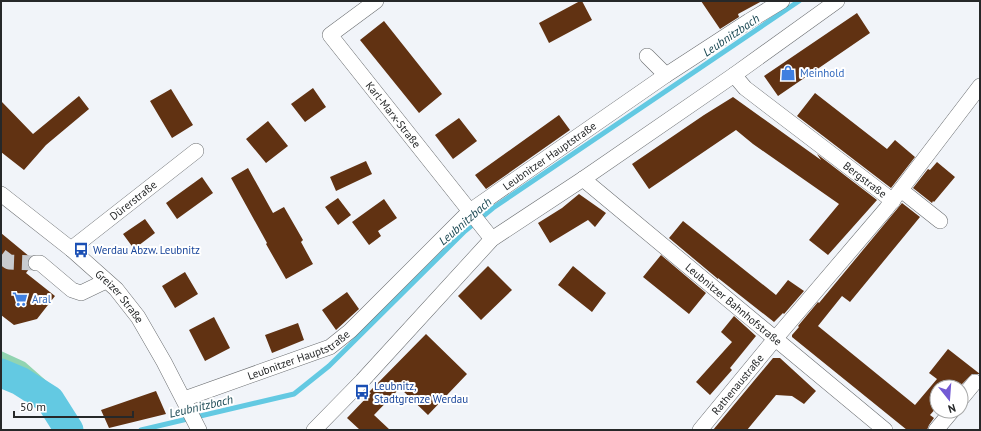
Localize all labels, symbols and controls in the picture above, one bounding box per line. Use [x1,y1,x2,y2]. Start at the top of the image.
water label: Leubnitzbach [700,11,762,59]
shop icon: Meinhold [779,64,797,82]
place label: Meinhold [800,66,844,80]
street label: Karl-Marx-Straße [363,79,424,151]
street label: Leubnitzer Hauptstraße [500,118,599,193]
street label: Bergstraße [840,158,890,201]
street label: Dürerstraße [107,177,160,223]
water label: Leubnitzbach [435,194,495,248]
bus stop icon: Werdau Abzw. Leubnitz [72,241,90,259]
place label: Werdau Abzw. Leubnitz [93,243,200,257]
street label: Leubnitzer Bahnhofstraße [683,260,785,349]
street label: Greizer Straße [92,267,147,326]
supermarket icon: Aral [11,290,29,308]
place label: Aral [32,292,52,306]
street label: Leubnitzer Hauptstraße [245,327,353,383]
street label: Rathenaustraße [708,351,767,418]
place label: Leubnitz, Stadtgrenze Werdau [374,379,468,406]
north arrow [929,379,969,419]
bus stop icon: Leubnitz, Stadtgrenze Werdau [353,383,371,401]
water label: Leubnitzbach [168,391,234,421]
scale bar [14,393,133,419]
text: 50 m [20,399,46,414]
text: N [946,401,957,416]

